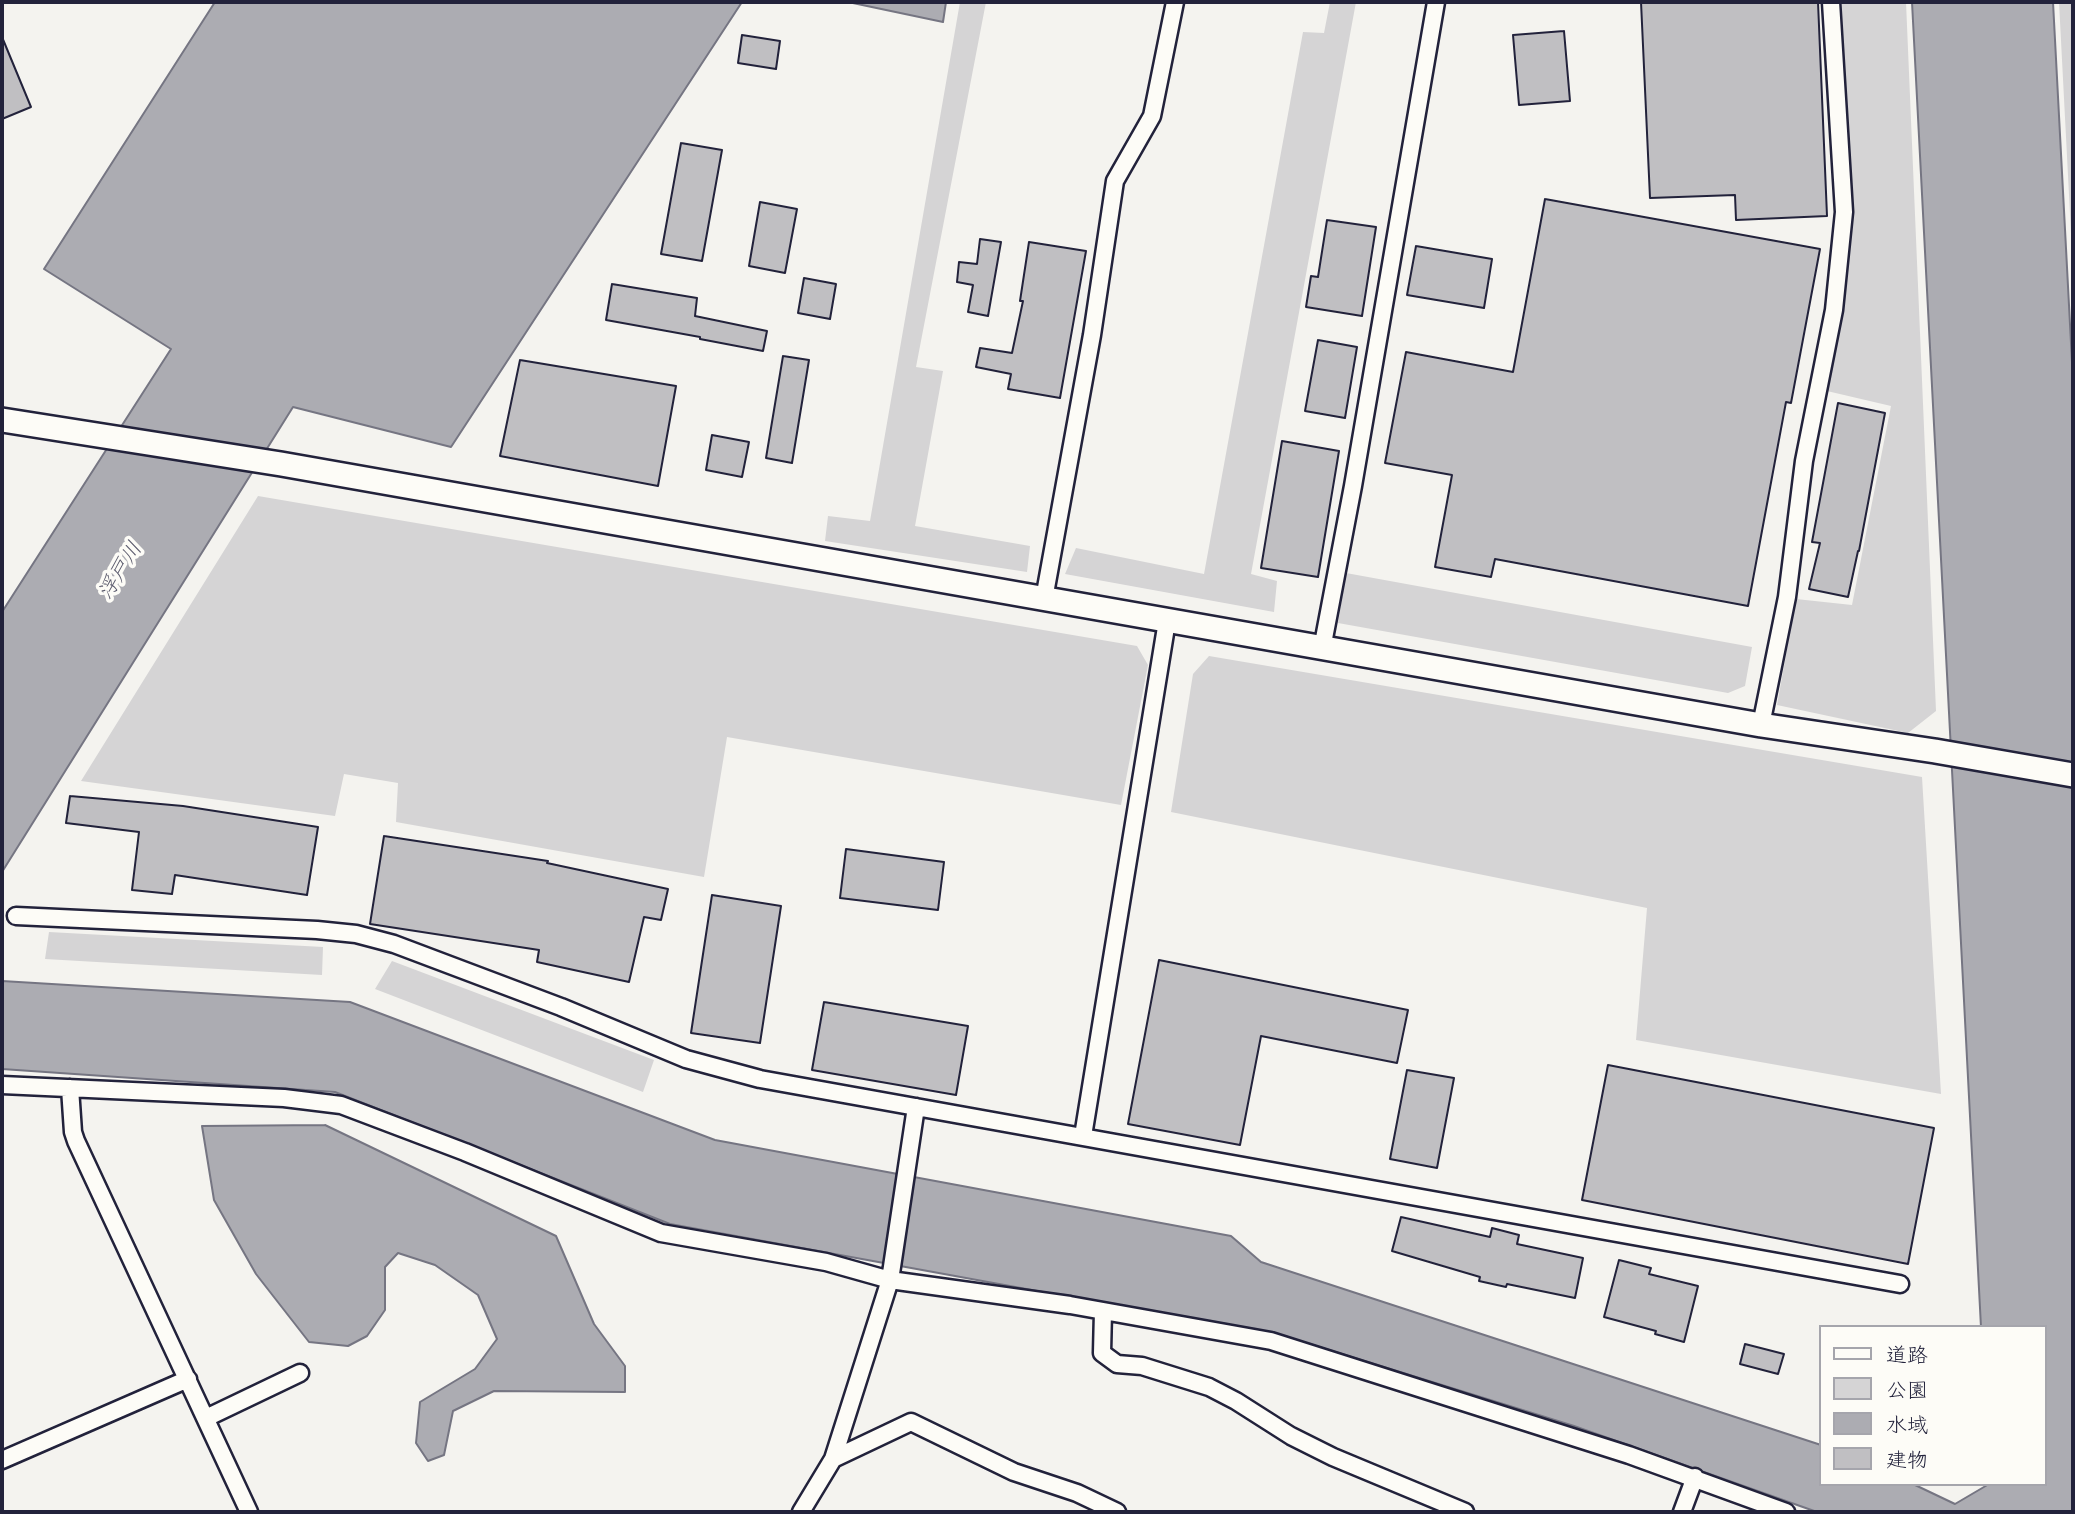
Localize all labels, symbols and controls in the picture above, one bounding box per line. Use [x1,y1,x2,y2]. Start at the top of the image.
water label: 浮戸川 [94,538,148,604]
legend [1820,1325,2047,1486]
text: 道路 [1886,1342,1928,1369]
text: 公園 [1886,1377,1928,1404]
text: 水域 [1886,1412,1928,1439]
text: 建物 [1886,1447,1928,1474]

